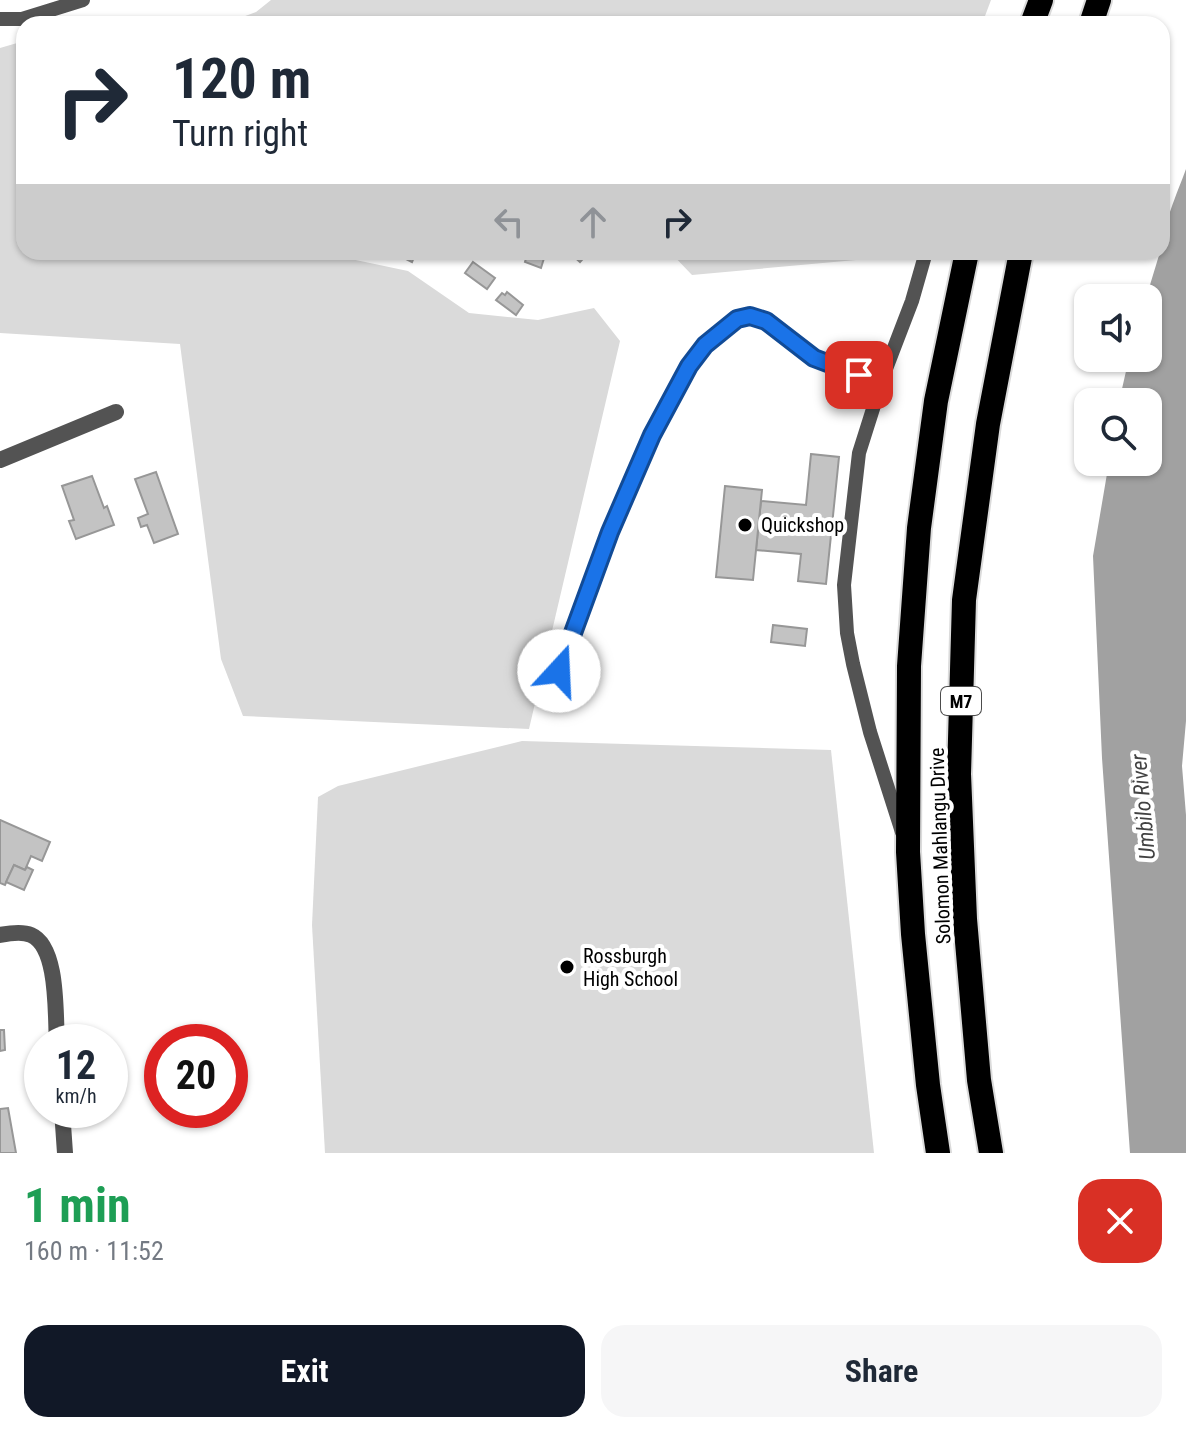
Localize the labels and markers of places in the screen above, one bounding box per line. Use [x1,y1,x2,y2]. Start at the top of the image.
pin [825,341,893,409]
place label: Quickshop [761,513,844,537]
marker: Quickshop [736,516,754,534]
place label: Rossburgh High School [583,944,678,991]
marker: Rossburgh High School [558,958,576,976]

